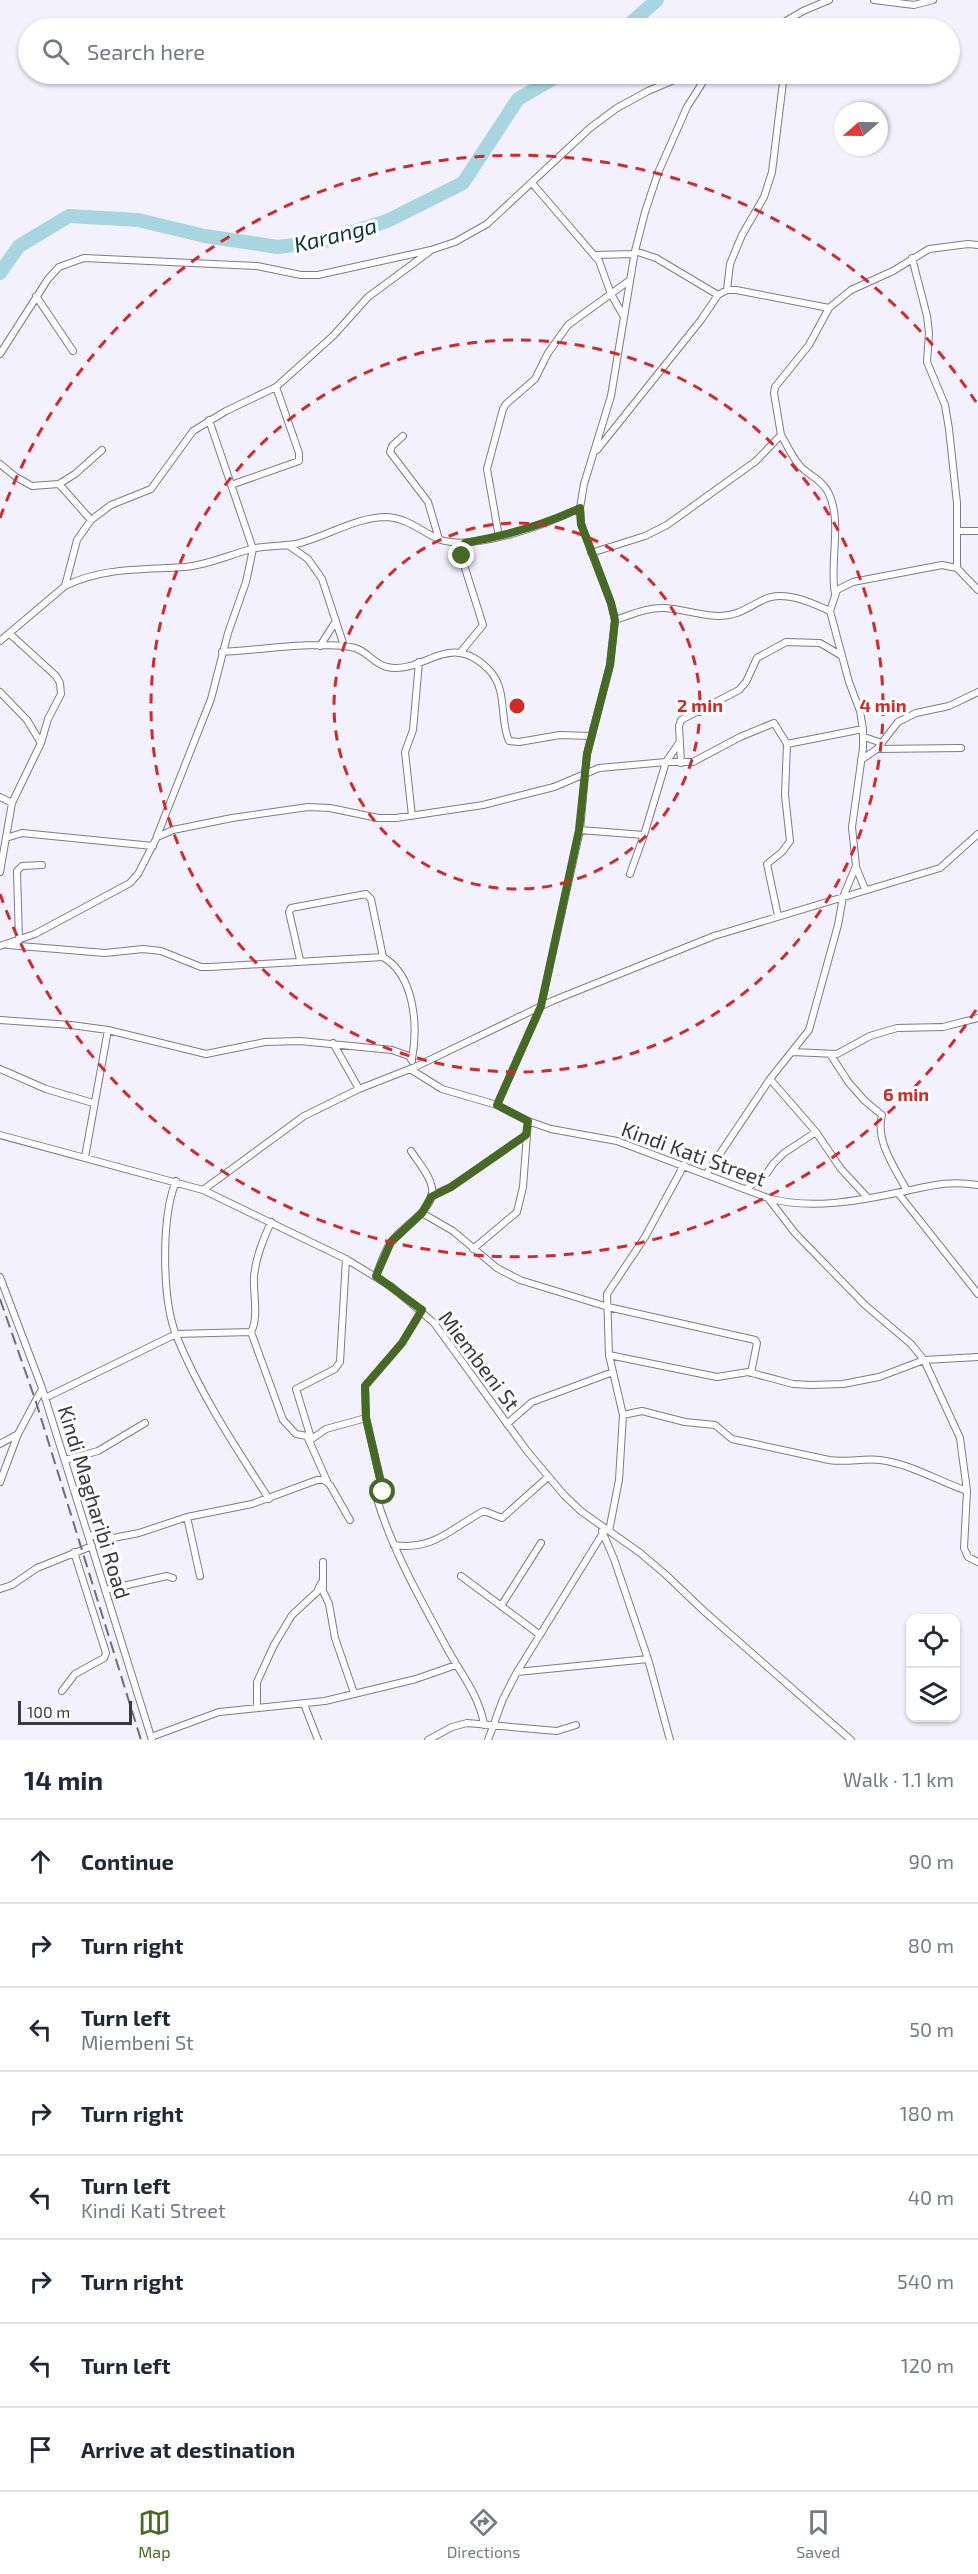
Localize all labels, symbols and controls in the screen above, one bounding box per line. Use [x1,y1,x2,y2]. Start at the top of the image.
search box [18,18,960,84]
icon: search [39,35,72,68]
text: Search here [87,38,205,64]
north arrow [834,102,888,156]
water label: Karanga [291,211,379,257]
route end [448,542,474,568]
text: 2 min [677,694,723,716]
text: 4 min [860,694,907,716]
centre of rings [507,696,527,716]
text: 6 min [883,1083,929,1105]
street label: Kindi Kati Street [618,1115,770,1191]
street label: Miembeni St [434,1305,526,1415]
street label: Kindi Magharibi Road [54,1402,136,1602]
route start [369,1478,395,1504]
map controls [906,1614,960,1722]
button: locate [906,1614,960,1668]
button: layers [906,1668,960,1722]
scale bar [18,1698,132,1726]
text: 100 m [27,1702,70,1721]
text: 14 min [24,1764,103,1795]
text: Walk · 1.1 km [843,1767,954,1791]
icon: ahead [24,1845,57,1878]
text: Continue [81,1848,174,1874]
text: 90 m [909,1849,954,1873]
icon: right [24,1929,57,1962]
text: Turn right [81,1932,183,1958]
text: 80 m [908,1933,954,1957]
text: Turn left [81,2004,170,2030]
icon: left [24,2013,57,2046]
text: 50 m [909,2017,954,2041]
text: Miembeni St [81,2030,194,2054]
icon: right [24,2097,57,2130]
text: Turn right [81,2100,183,2126]
text: 180 m [900,2101,954,2125]
text: Turn left [81,2172,170,2198]
icon: left [24,2181,57,2214]
text: 40 m [908,2185,954,2209]
text: Kindi Kati Street [81,2198,226,2222]
icon: right [24,2265,57,2298]
text: Turn right [81,2268,183,2294]
text: 540 m [897,2269,954,2293]
icon: left [24,2349,57,2382]
text: Turn left [81,2352,170,2378]
text: 120 m [901,2353,954,2377]
icon: arrive [24,2433,57,2466]
text: Arrive at destination [81,2436,295,2462]
tab: Map [138,2506,171,2561]
tab: Directions [447,2506,520,2561]
tab: Saved [796,2506,840,2561]

